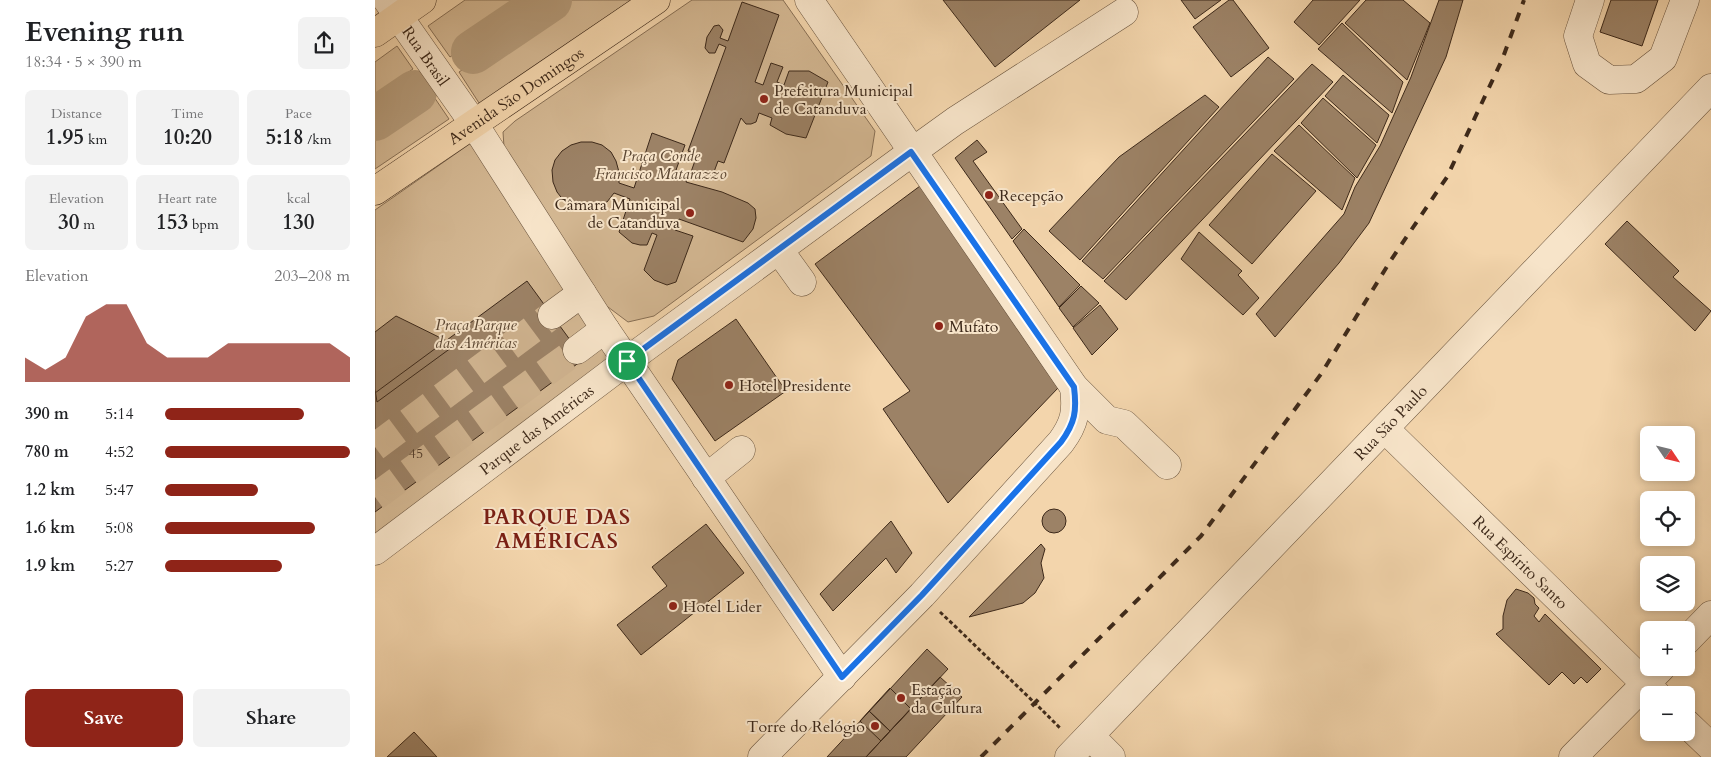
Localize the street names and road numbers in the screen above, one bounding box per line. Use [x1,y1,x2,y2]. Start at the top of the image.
street label: Rua Brasil [397,22,454,91]
street label: Avenida São Domingos [444,42,588,150]
street label: Parque das Américas [475,380,599,481]
street label: Rua São Paulo [1349,380,1433,465]
street label: Rua Espírito Santo [1468,511,1573,615]

